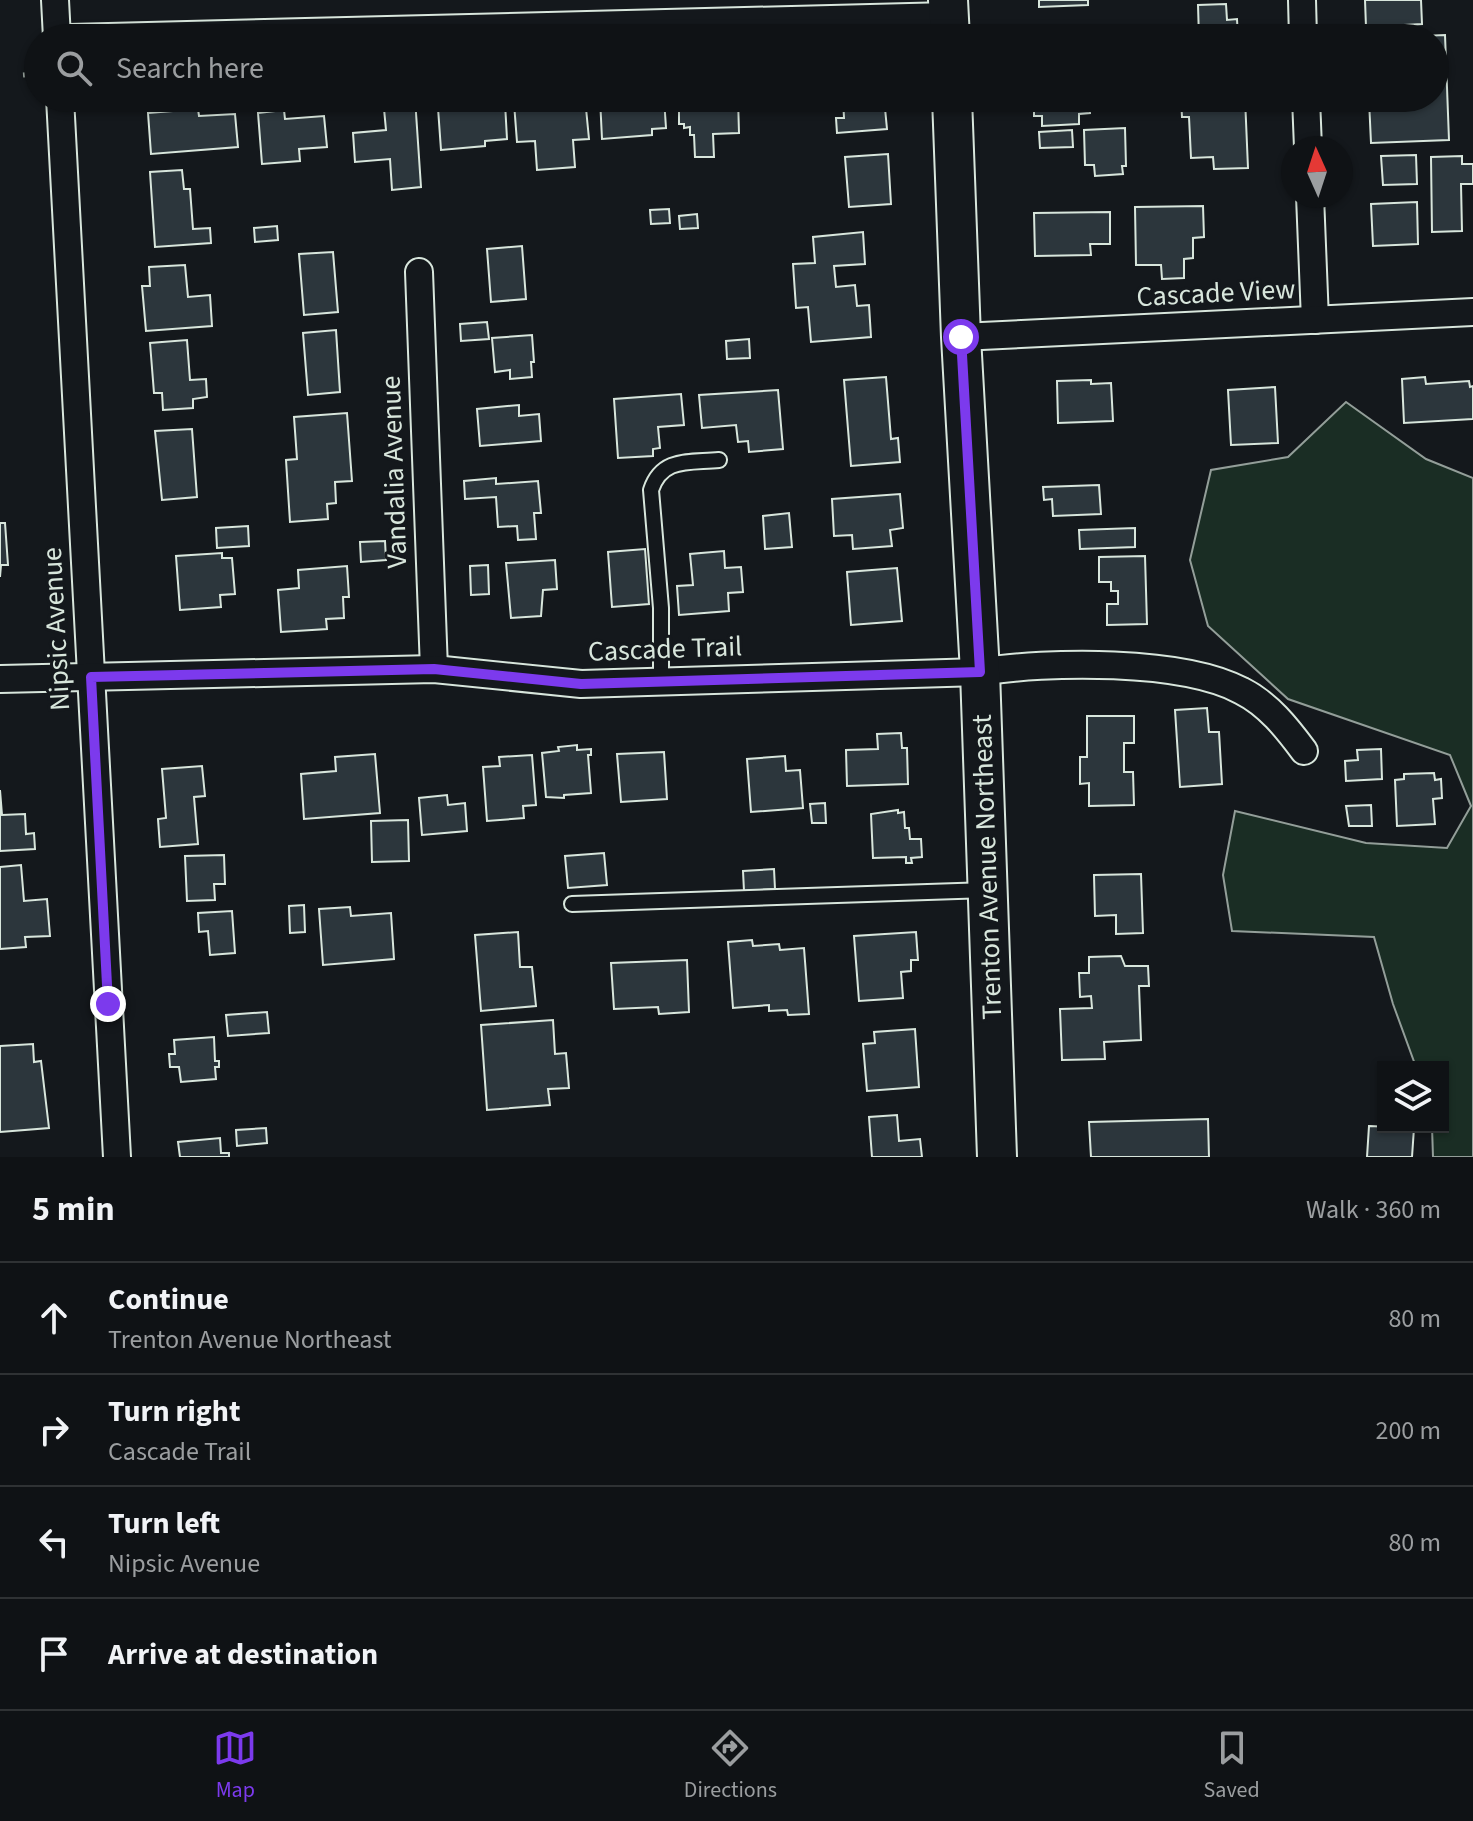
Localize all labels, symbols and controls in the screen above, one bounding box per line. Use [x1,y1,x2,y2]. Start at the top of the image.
search box [24,24,1449,112]
icon: search [52,46,96,90]
text: Search here [116,47,264,90]
north arrow [1281,136,1353,208]
street label: Cascade View [1136,269,1296,317]
route start [943,319,979,355]
street label: Vandalia Avenue [371,375,417,569]
street label: Nipsic Avenue [32,546,80,712]
street label: Cascade Trail [587,626,743,672]
street label: Trenton Avenue Northeast [962,713,1012,1020]
route end [90,986,126,1022]
map controls [1377,1061,1449,1133]
button: layers [1377,1061,1449,1133]
text: 5 min [32,1185,115,1234]
text: Walk · 360 m [1306,1191,1441,1228]
text: Continue [108,1278,229,1321]
icon: ahead [32,1296,76,1340]
text: 80 m [1388,1300,1441,1337]
text: Trenton Avenue Northeast [108,1321,392,1358]
text: Turn right [108,1390,240,1433]
icon: right [32,1408,76,1452]
text: 200 m [1375,1412,1441,1449]
text: Cascade Trail [108,1433,251,1470]
text: Turn left [108,1502,220,1545]
icon: left [32,1520,76,1564]
text: 80 m [1388,1524,1441,1561]
text: Nipsic Avenue [108,1545,260,1582]
icon: arrive [32,1632,76,1676]
text: Arrive at destination [108,1633,378,1676]
tab: Map [213,1726,257,1806]
tab: Directions [684,1726,777,1806]
tab: Saved [1204,1726,1260,1806]

